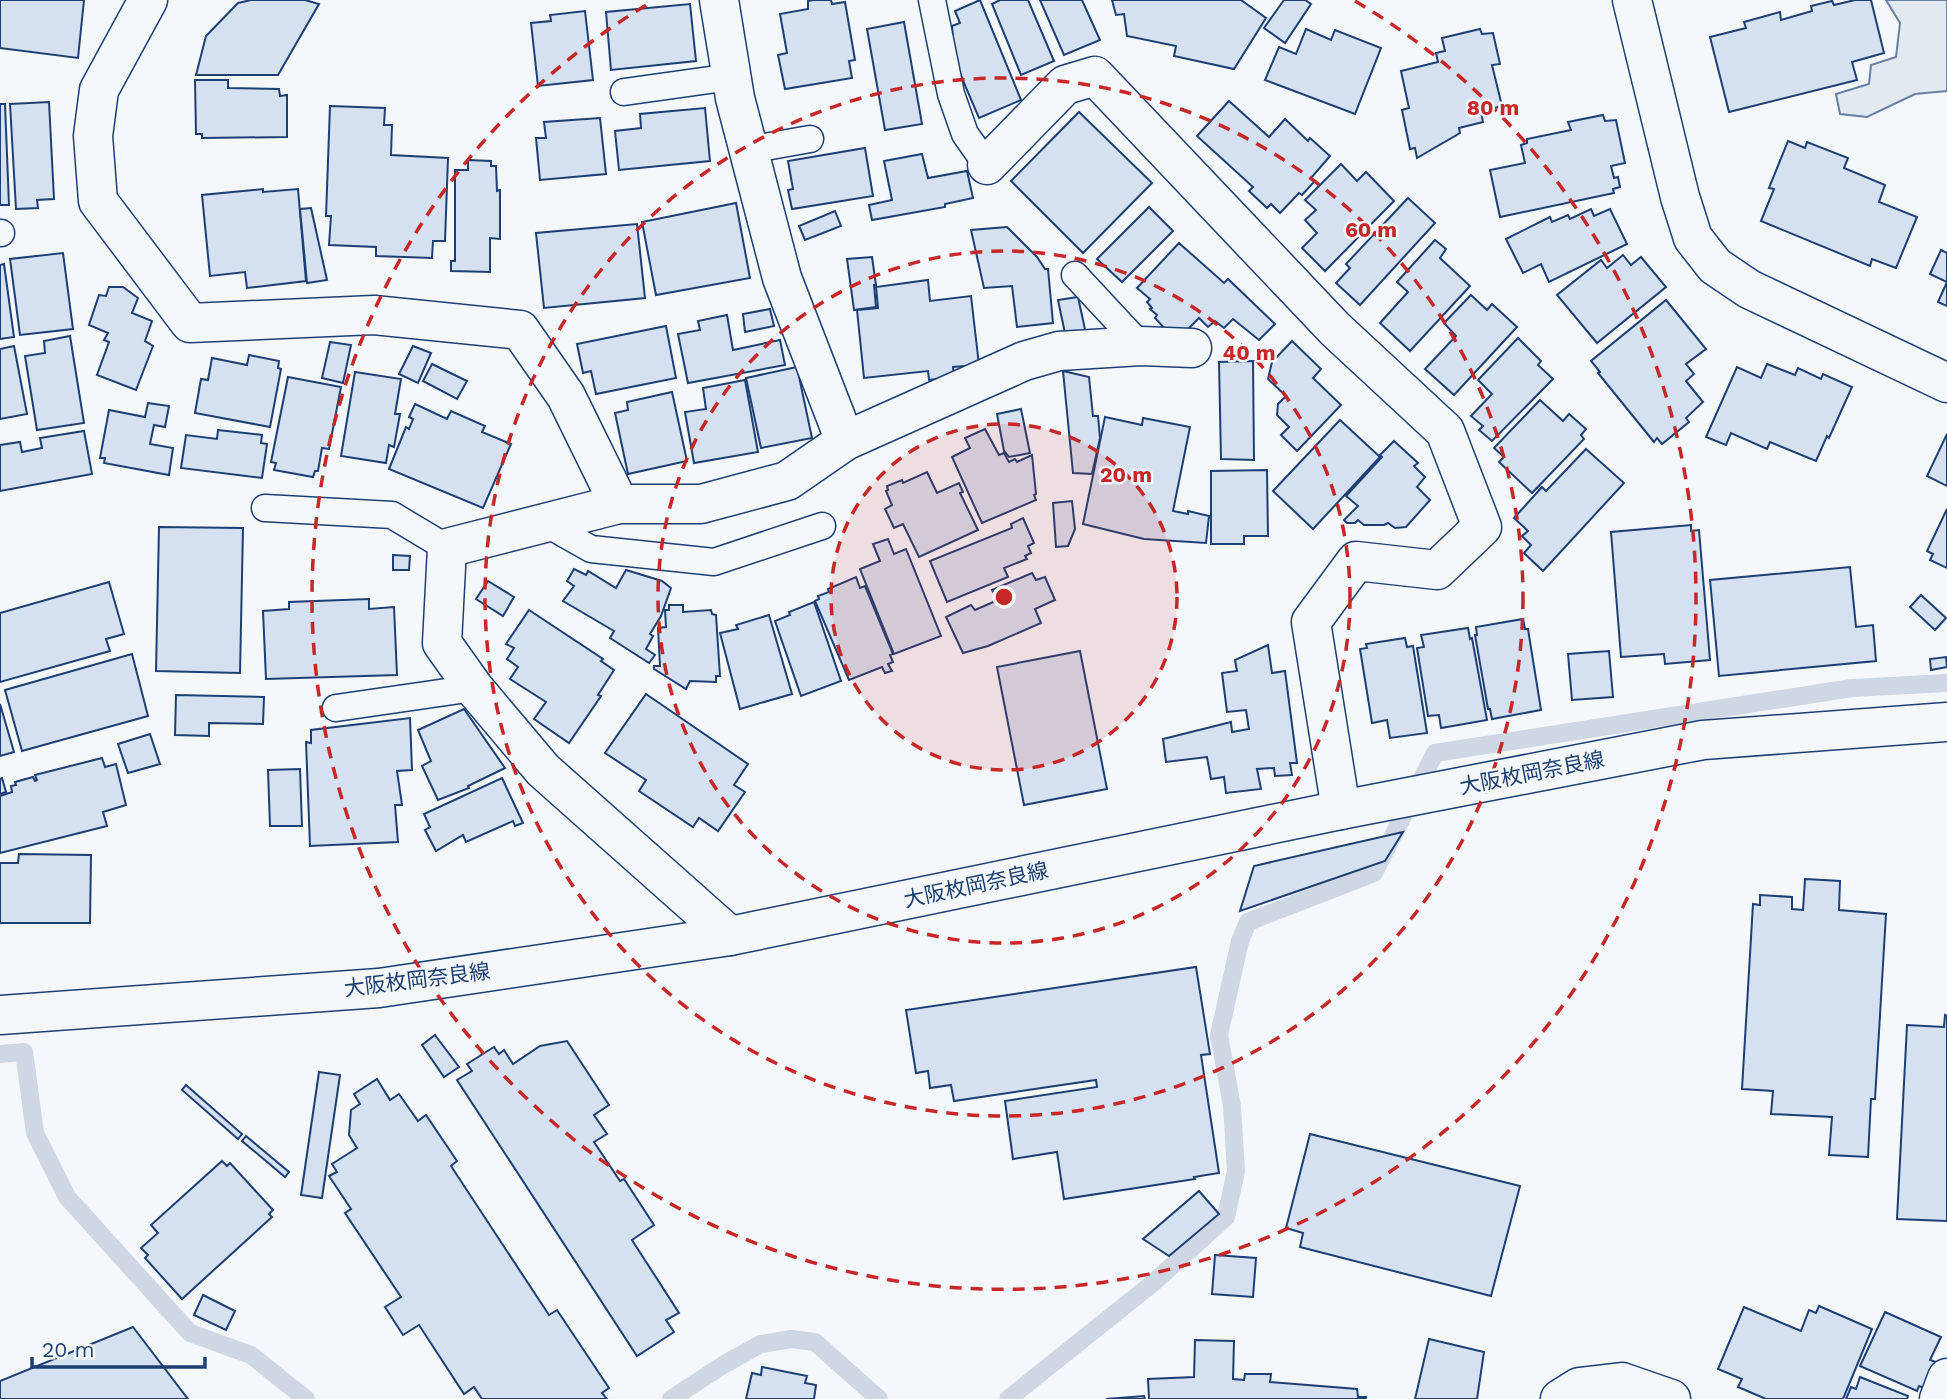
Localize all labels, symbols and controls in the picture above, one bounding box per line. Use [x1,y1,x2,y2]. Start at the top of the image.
text: 80 m [1467,95,1519,120]
text: 60 m [1345,217,1397,242]
text: 40 m [1223,340,1275,365]
text: 20 m [1100,462,1152,487]
centre of rings [992,585,1016,609]
street label: 大阪枚岡奈良線 [1457,746,1606,799]
street label: 大阪枚岡奈良線 [901,857,1050,912]
street label: 大阪枚岡奈良線 [342,958,491,1001]
scale bar [32,1326,205,1370]
text: 20 m [42,1337,94,1362]

